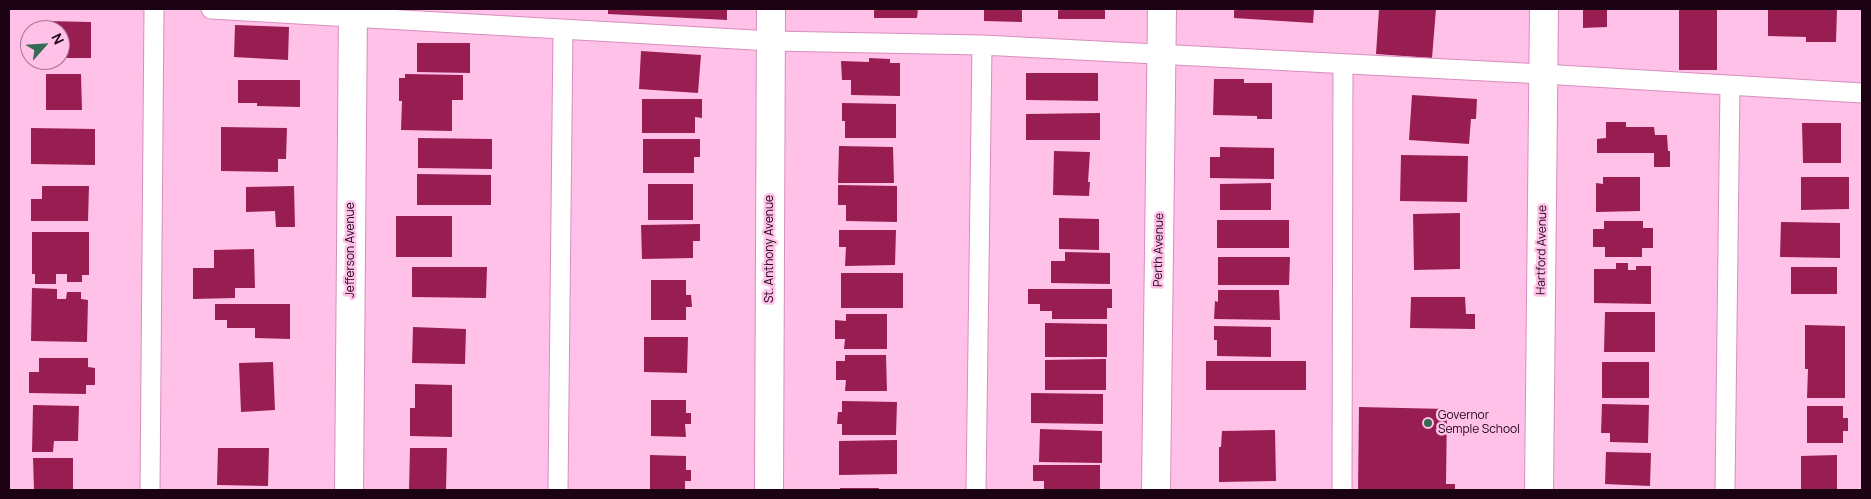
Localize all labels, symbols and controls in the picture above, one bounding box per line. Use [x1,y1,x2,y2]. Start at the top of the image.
north arrow [20,20,70,70]
text: N [47,30,69,47]
street label: St. Anthony Avenue [763,195,777,303]
street label: Jefferson Avenue [344,202,358,298]
street label: Hartford Avenue [1534,205,1550,295]
street label: Perth Avenue [1151,213,1167,287]
place label: Governor Semple School [1438,409,1520,437]
marker: Governor Semple School [1422,417,1434,429]

